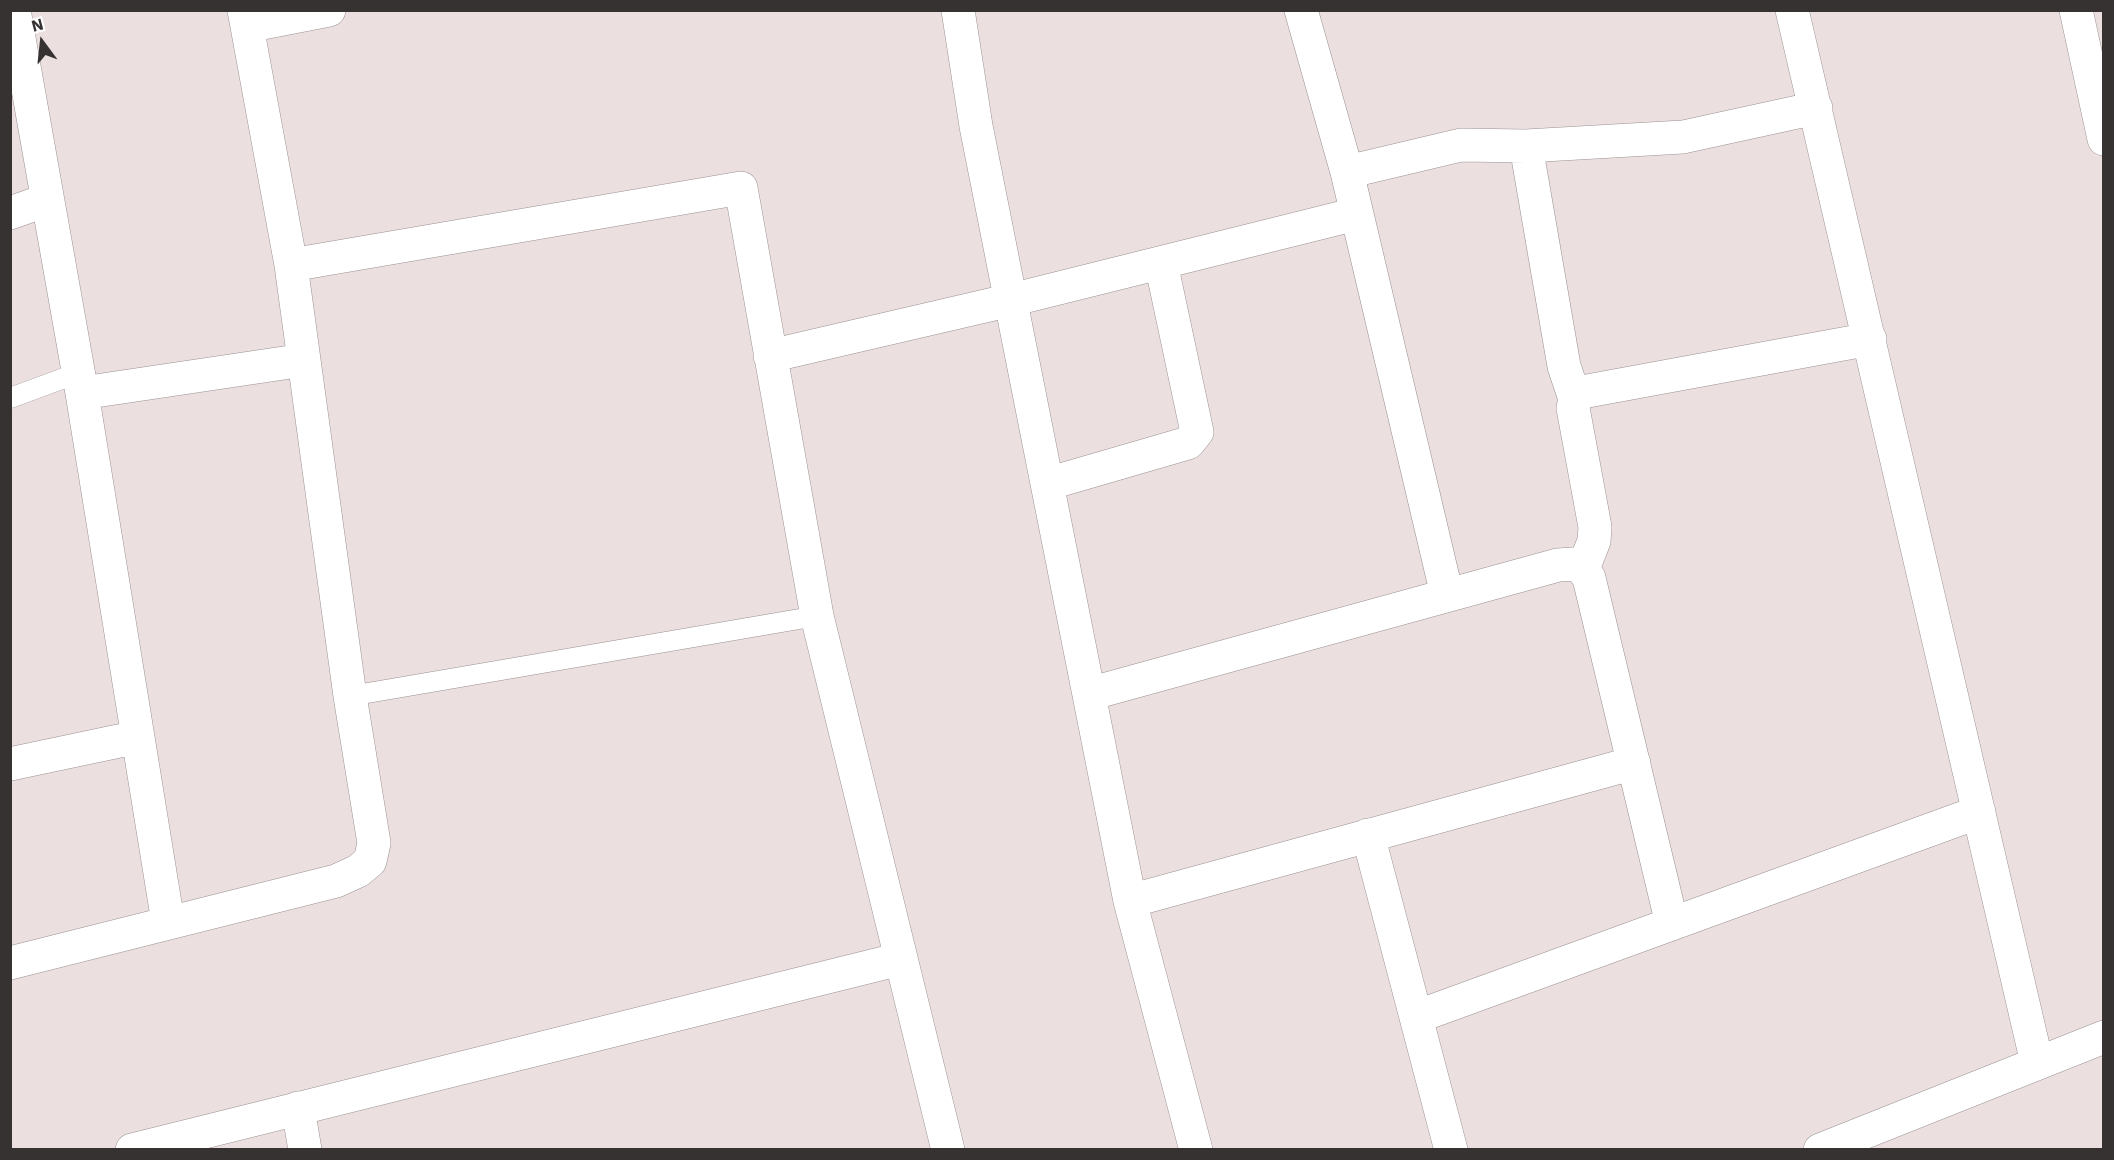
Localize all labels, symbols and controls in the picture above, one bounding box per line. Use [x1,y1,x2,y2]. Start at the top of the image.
north arrow [12,12,72,72]
text: N [29,13,46,36]

